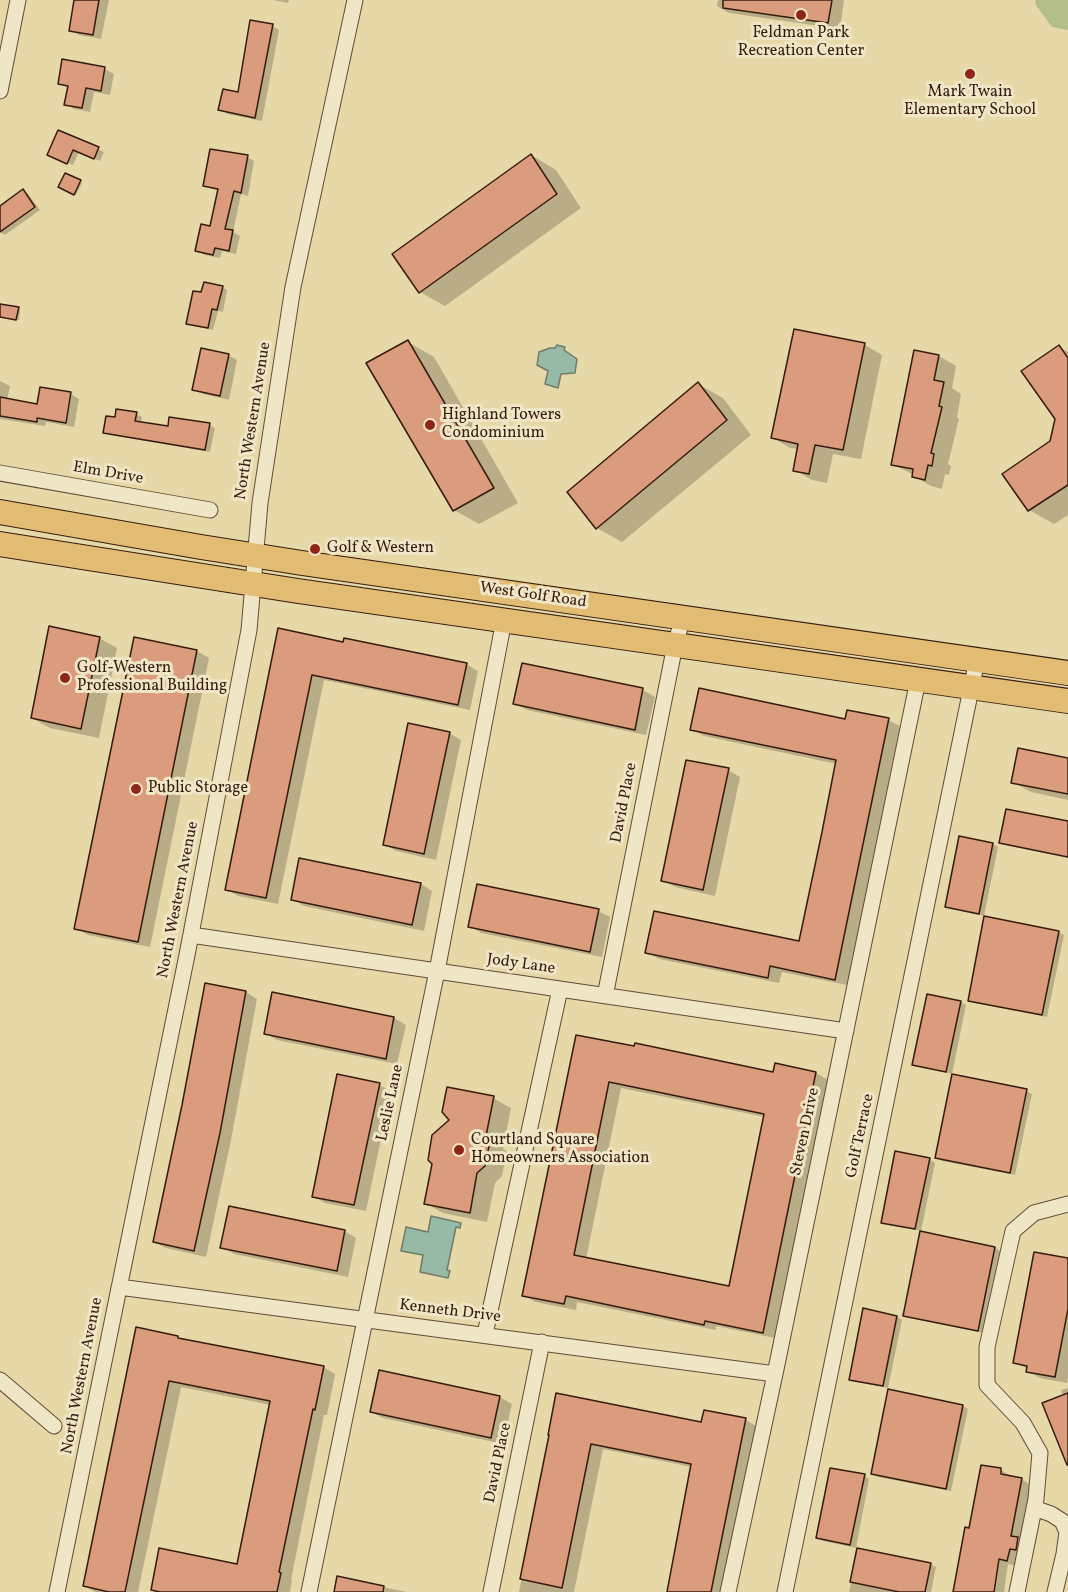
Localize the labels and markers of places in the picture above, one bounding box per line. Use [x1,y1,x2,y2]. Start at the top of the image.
marker: Feldman Park Recreation Center [794,8,808,22]
place label: Feldman Park Recreation Center [738,24,864,62]
marker: Mark Twain Elementary School [963,67,977,81]
place label: Mark Twain Elementary School [904,83,1036,121]
place label: Highland Towers Condominium [442,406,561,444]
marker: Highland Towers Condominium [423,418,437,432]
place label: Golf & Western [327,539,434,559]
marker: Golf & Western [308,542,322,556]
place label: Golf-Western Professional Building [77,659,227,697]
marker: Golf-Western Professional Building [58,671,72,685]
place label: Public Storage [148,779,248,799]
marker: Public Storage [129,782,143,796]
place label: Courtland Square Homeowners Association [471,1131,650,1169]
marker: Courtland Square Homeowners Association [452,1143,466,1157]

